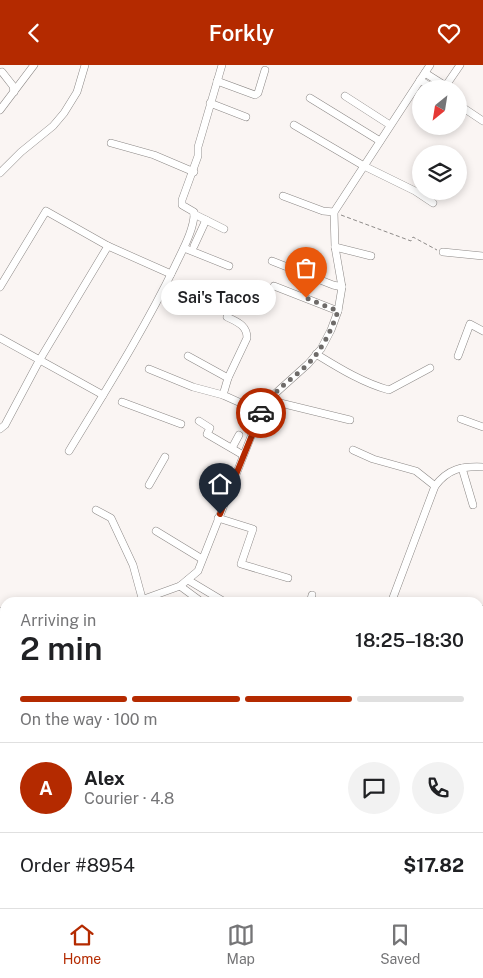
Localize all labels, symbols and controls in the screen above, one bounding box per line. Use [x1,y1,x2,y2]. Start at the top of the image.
icon: back [20,19,48,47]
icon: heart [435,19,463,47]
text: Forkly [209,20,274,46]
north arrow [412,80,468,135]
map controls [412,80,467,200]
button: layers [412,145,467,200]
pin [285,247,327,298]
icon: bag [292,254,320,282]
callout: Sai's Tacos [161,281,276,315]
text: Sai's Tacos [177,288,260,307]
courier [236,388,286,438]
icon: car [247,399,275,427]
pin [199,463,241,514]
icon: home [206,470,234,498]
text: Arriving in [20,611,96,630]
text: 18:25–18:30 [355,629,464,651]
text: 2 min [20,630,103,667]
text: On the way · 100 m [20,710,157,729]
button: chat [348,762,400,814]
button: phone [412,762,464,814]
text: Alex [84,767,125,789]
text: A [39,777,53,799]
text: Courier · 4.8 [84,789,174,808]
text: Order #8954 [20,854,135,876]
text: $17.82 [403,854,464,876]
tab: Home [63,921,101,967]
tab: Map [227,921,255,967]
tab: Saved [380,921,420,967]

